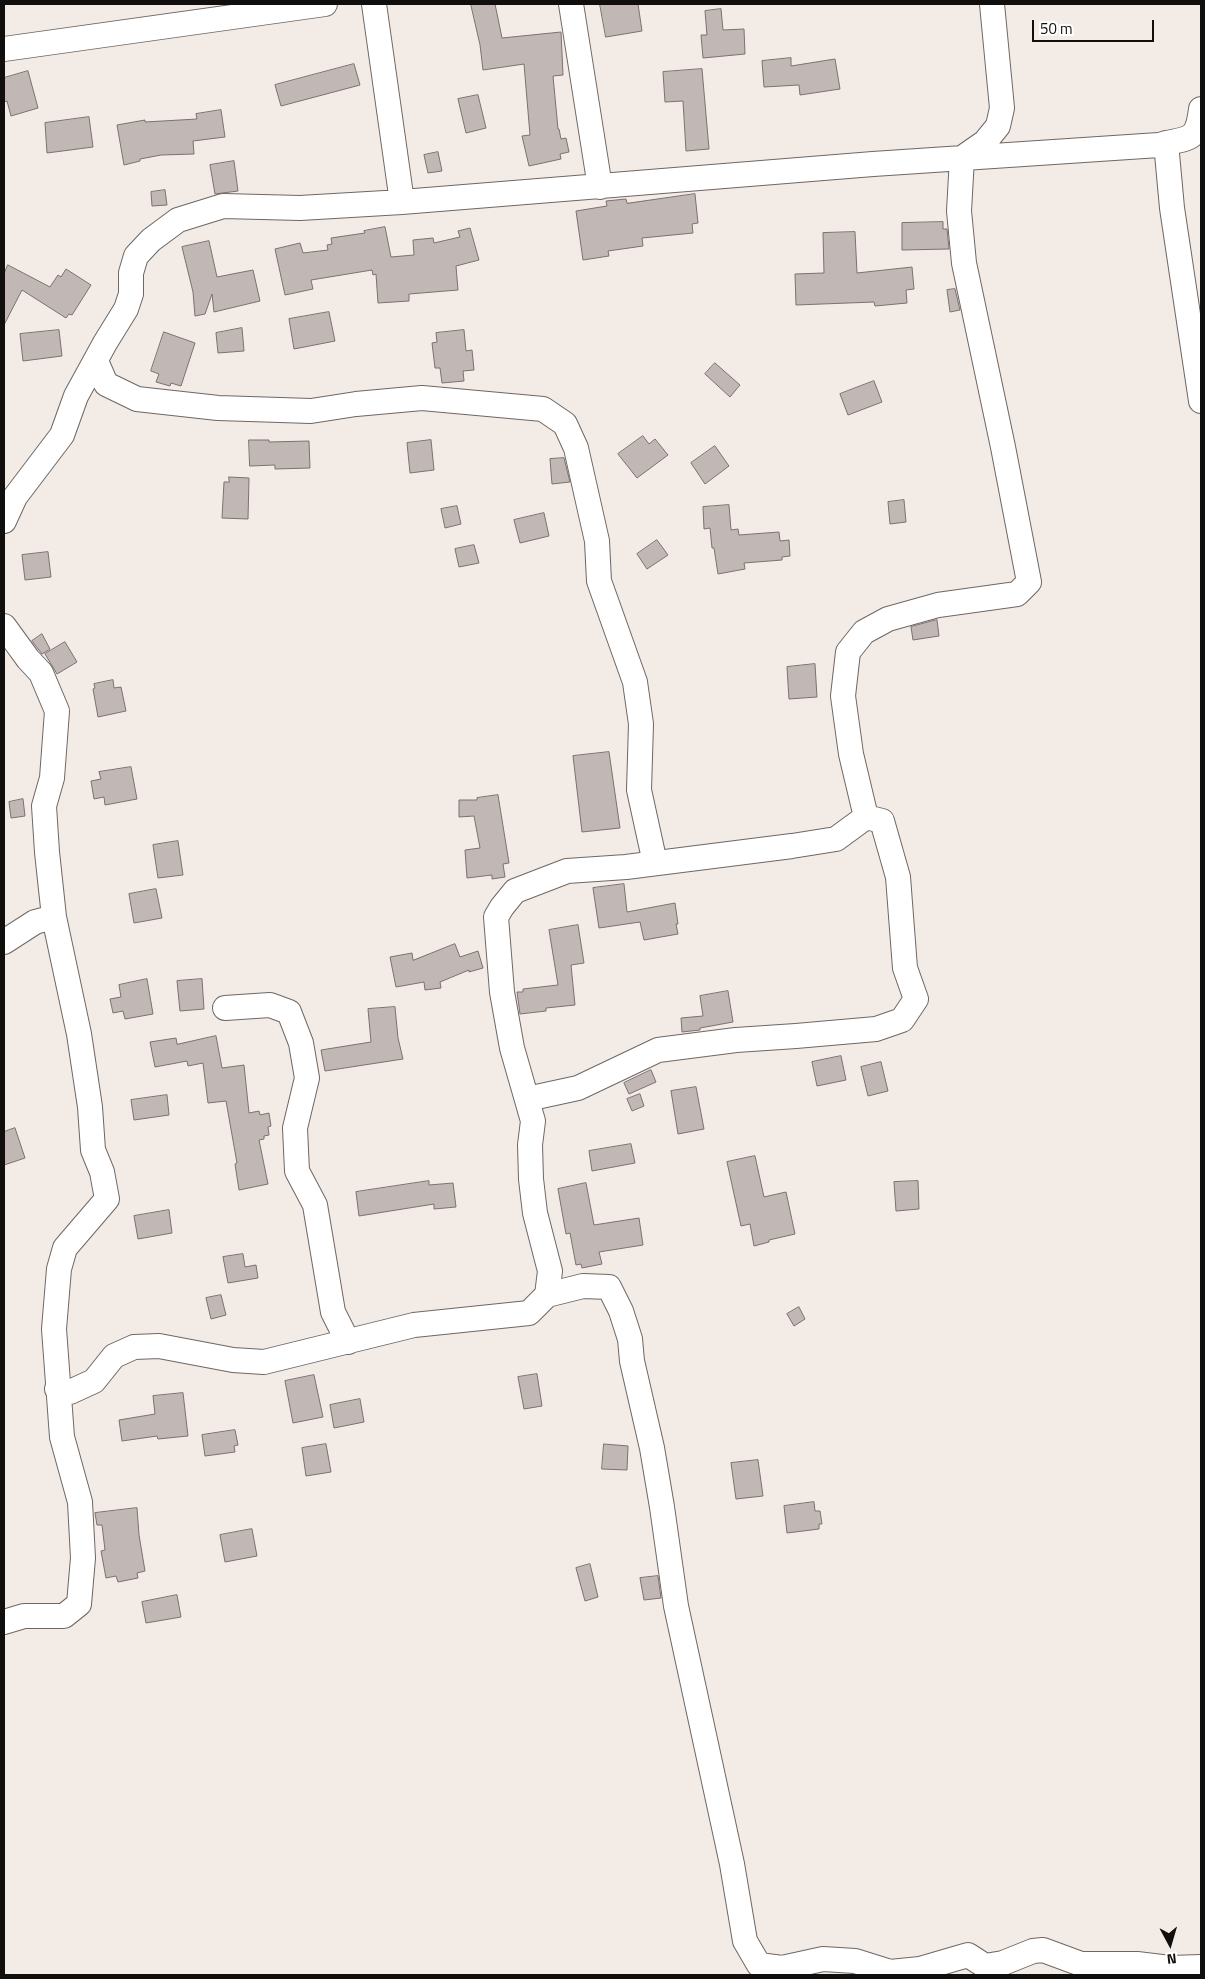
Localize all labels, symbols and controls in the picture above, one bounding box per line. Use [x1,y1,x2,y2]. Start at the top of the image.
scale bar [1035,10,1158,42]
text: 50 m [1040,17,1073,40]
north arrow [1145,1919,1195,1969]
text: N [1166,1948,1178,1970]

